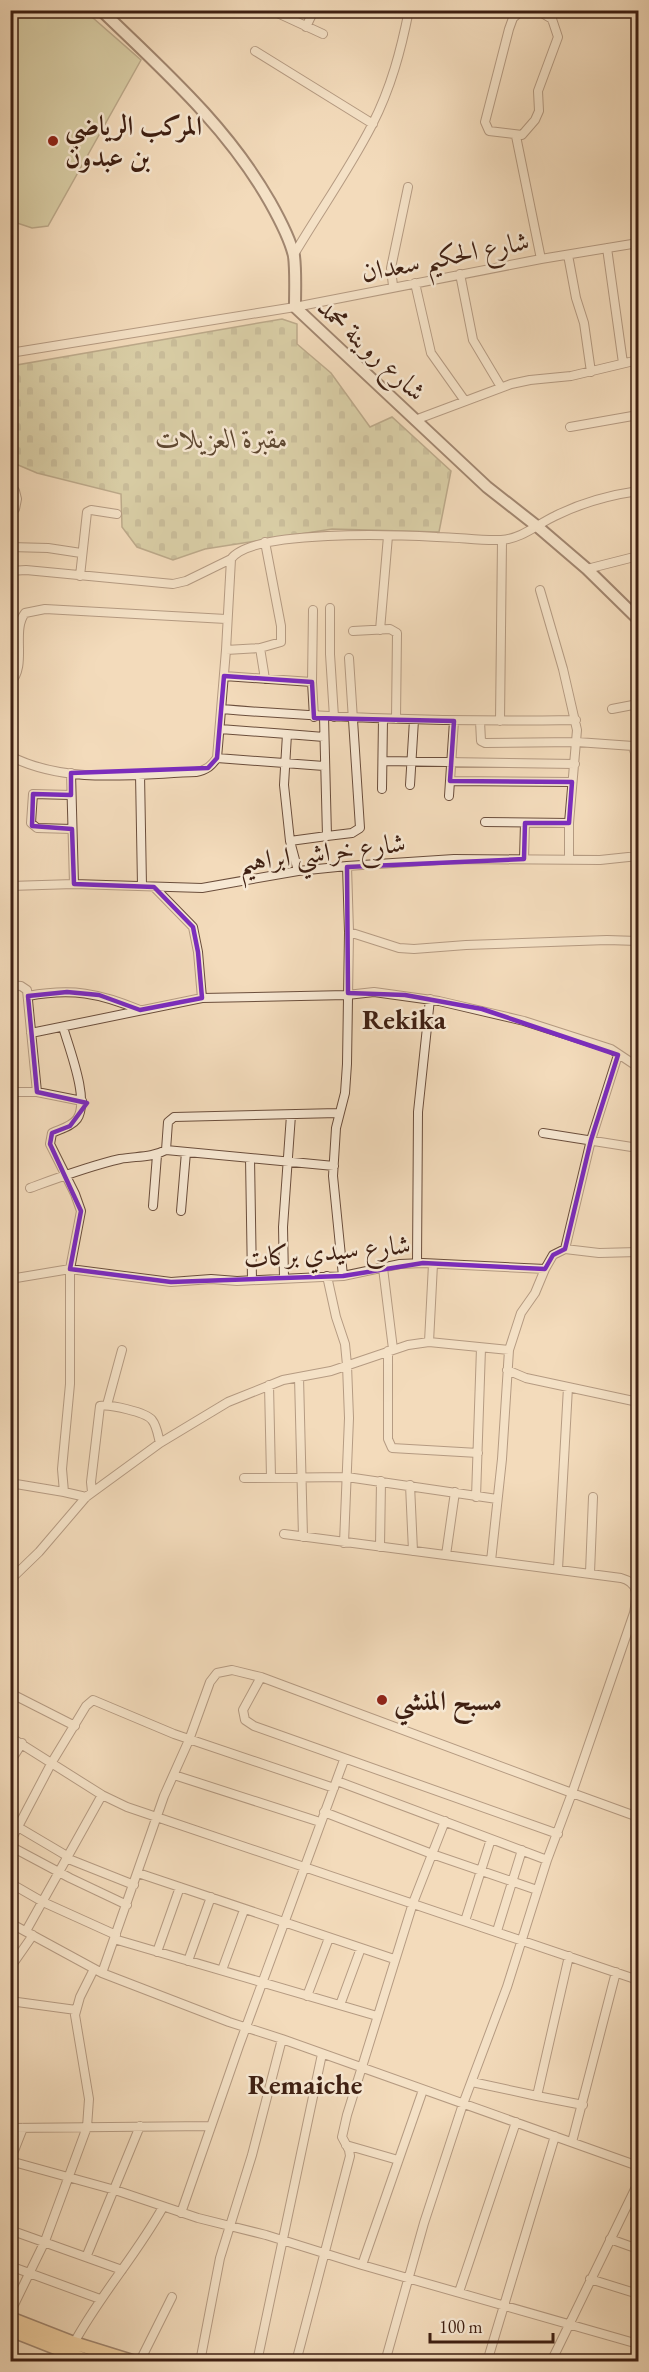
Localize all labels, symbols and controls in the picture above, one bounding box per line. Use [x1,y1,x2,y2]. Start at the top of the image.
place label: المركب الرياضي بن عبدون [65,108,202,174]
marker: المركب الرياضي بن عبدون [46,134,60,148]
street label: شارع الحكيم سعدان [358,223,534,299]
street label: شارع روينة محمد [307,290,434,412]
park label: مقبرة العزيلات [156,421,288,456]
street label: شارع خراشي ابراهيم [236,824,409,890]
district label: Rekika [362,1001,447,1037]
street label: شارع سيدي بركات [242,1226,413,1281]
place label: مسبح المنشي [394,1683,502,1726]
marker: مسبح المنشي [375,1693,389,1707]
district label: Remaiche [248,2066,362,2102]
scale bar [430,2306,553,2344]
text: 100 m [439,2315,483,2338]

